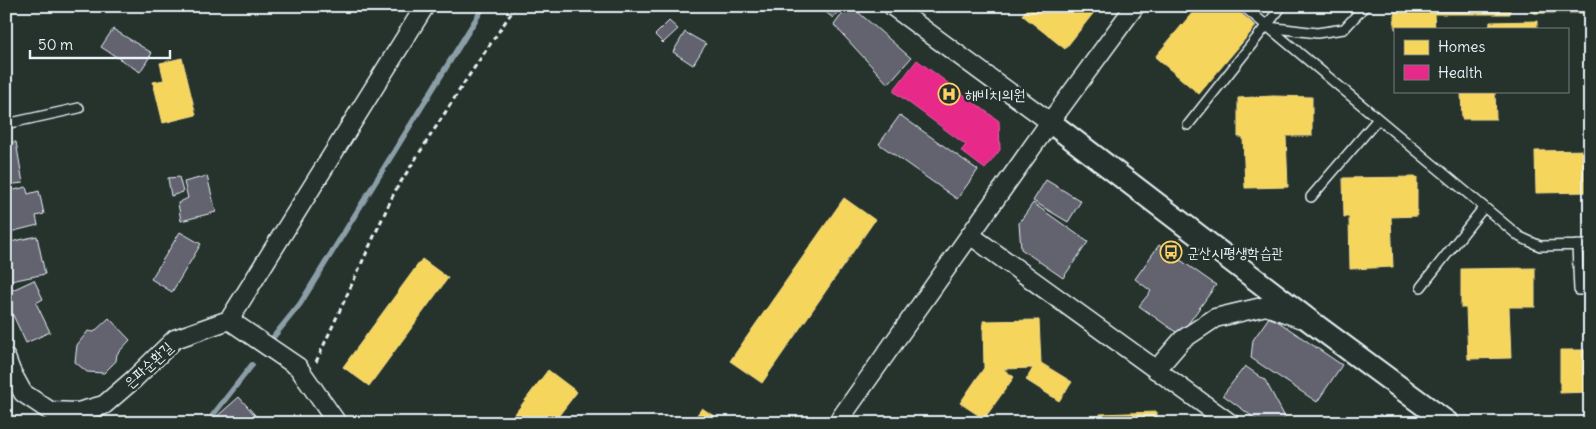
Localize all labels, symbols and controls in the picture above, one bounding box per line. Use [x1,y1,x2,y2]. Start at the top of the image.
scale bar [30,28,170,60]
legend [1394,28,1568,92]
text: 50 m [38,35,73,54]
text: Homes [1438,37,1485,56]
text: Health [1438,63,1483,82]
hospital icon: 해비치의원 [937,82,961,106]
place label: 해비치의원 [965,85,1025,104]
bus stop icon: 군산시평생학습관 [1159,240,1183,264]
place label: 군산시평생학습관 [1187,243,1284,262]
street label: 은파순환길 [119,337,177,393]

